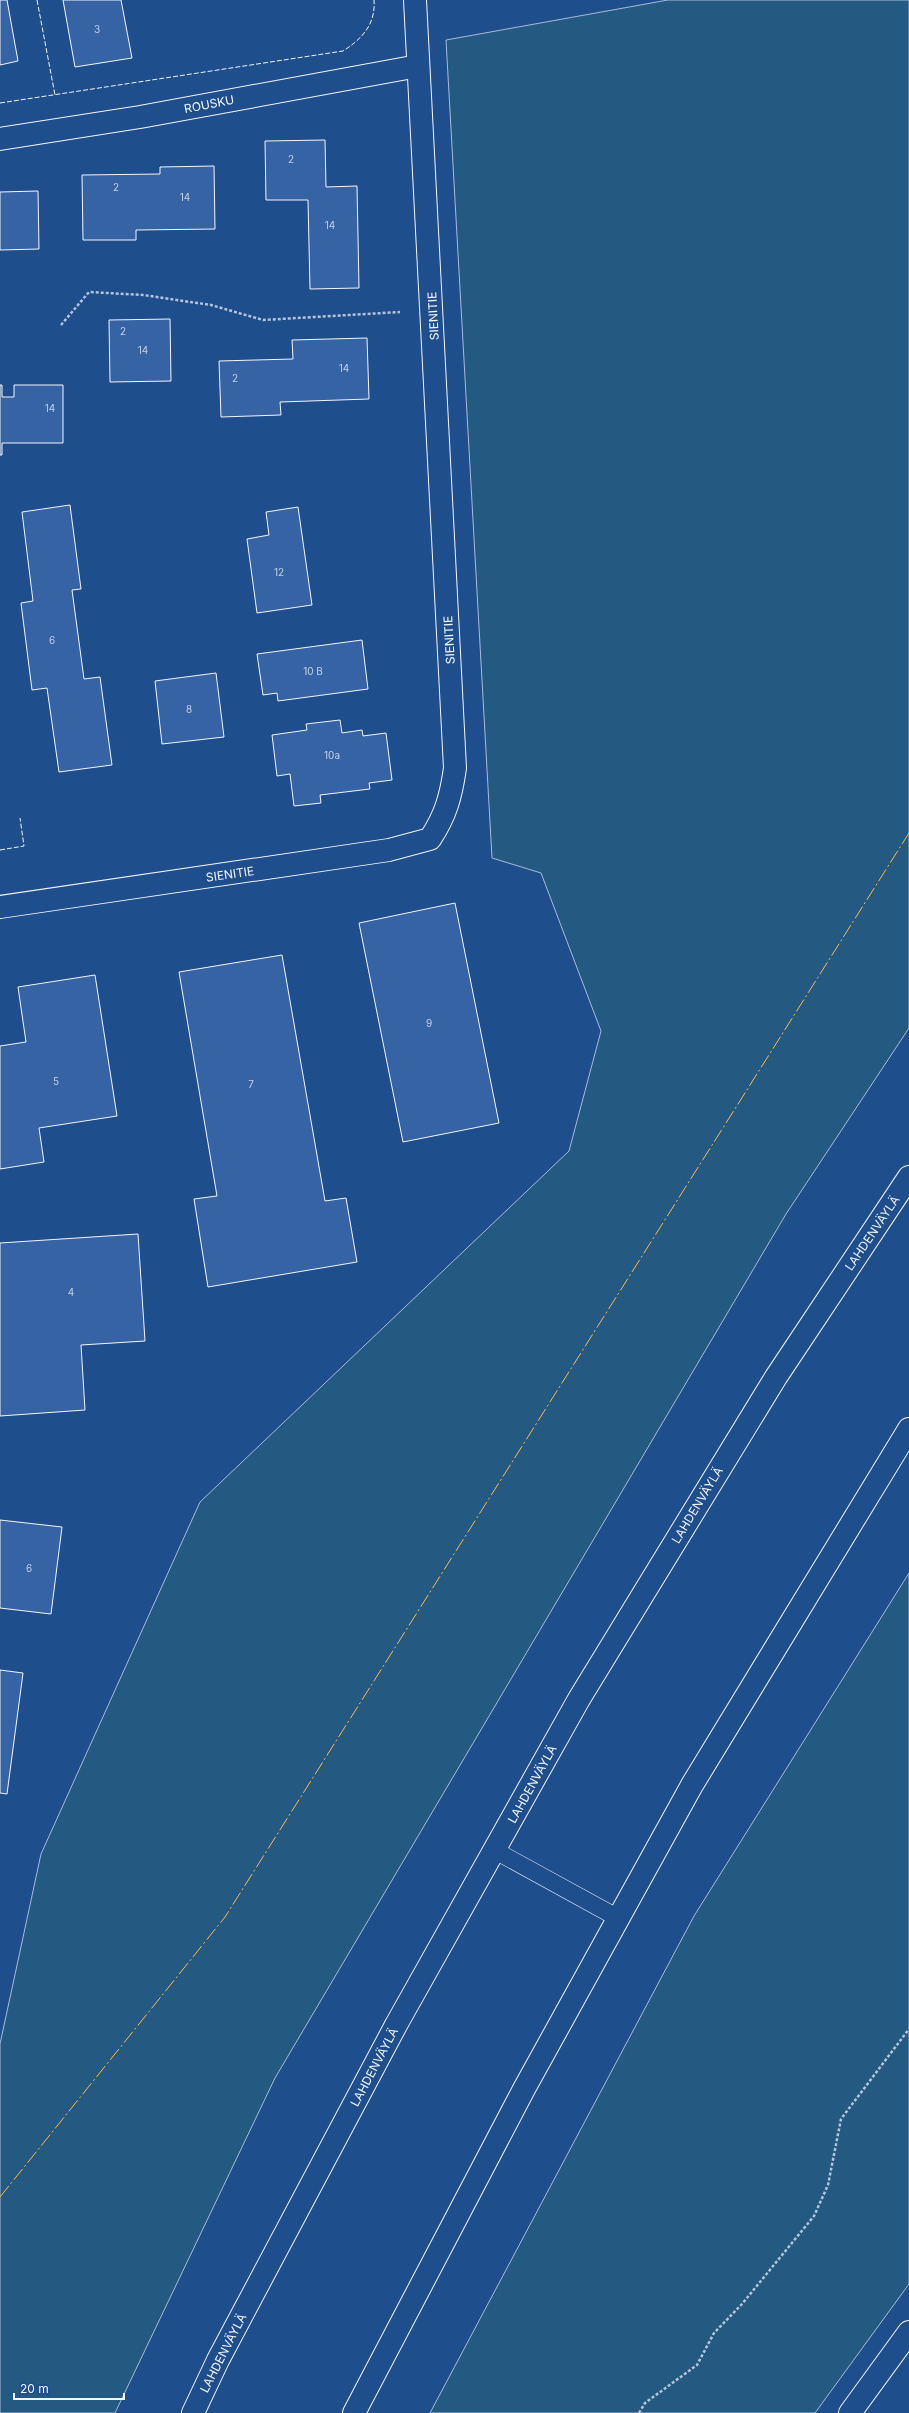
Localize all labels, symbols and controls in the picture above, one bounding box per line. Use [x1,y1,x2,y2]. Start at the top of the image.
house number: 3 [94,23,100,35]
street label: ROUSKU [183,92,235,116]
house number: 2 [288,153,294,165]
house number: 2 [113,181,119,193]
house number: 14 [180,191,190,203]
house number: 14 [325,219,335,231]
street label: SIENITIE [424,291,442,341]
house number: 2 [120,325,126,337]
house number: 14 [138,344,148,356]
house number: 14 [339,362,349,374]
house number: 2 [232,372,238,384]
house number: 14 [45,402,55,414]
house number: 12 [274,566,284,578]
street label: SIENITIE [440,615,458,665]
house number: 6 [49,634,55,646]
house number: 10 B [303,665,323,677]
house number: 8 [186,703,192,715]
house number: 10a [324,749,340,761]
street label: SIENITIE [205,863,255,885]
house number: 9 [426,1017,432,1029]
house number: 5 [53,1075,59,1087]
house number: 7 [248,1078,254,1090]
street label: LAHDENVÄYLÄ [841,1193,903,1273]
house number: 4 [68,1286,74,1298]
street label: LAHDENVÄYLÄ [668,1464,726,1546]
house number: 6 [26,1562,32,1574]
street label: LAHDENVÄYLÄ [504,1742,560,1826]
street label: LAHDENVÄYLÄ [347,2025,401,2109]
street label: LAHDENVÄYLÄ [197,2311,249,2395]
scale bar [14,2375,124,2401]
text: 20 m [20,2381,49,2396]

